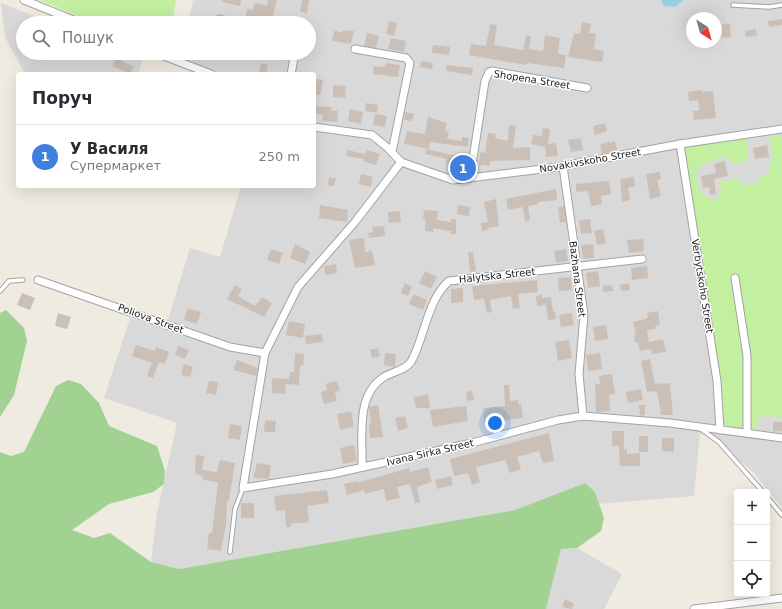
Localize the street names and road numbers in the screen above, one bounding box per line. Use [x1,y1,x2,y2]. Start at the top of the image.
street label: Shopena Street [493,68,571,91]
street label: Novakivskoho Street [538,146,642,175]
street label: Verbytskoho Street [690,238,715,334]
street label: Bazhana Street [567,240,588,318]
street label: Halytska Street [458,266,536,285]
street label: Poliova Street [116,301,185,335]
street label: Ivana Sirka Street [385,437,475,468]

